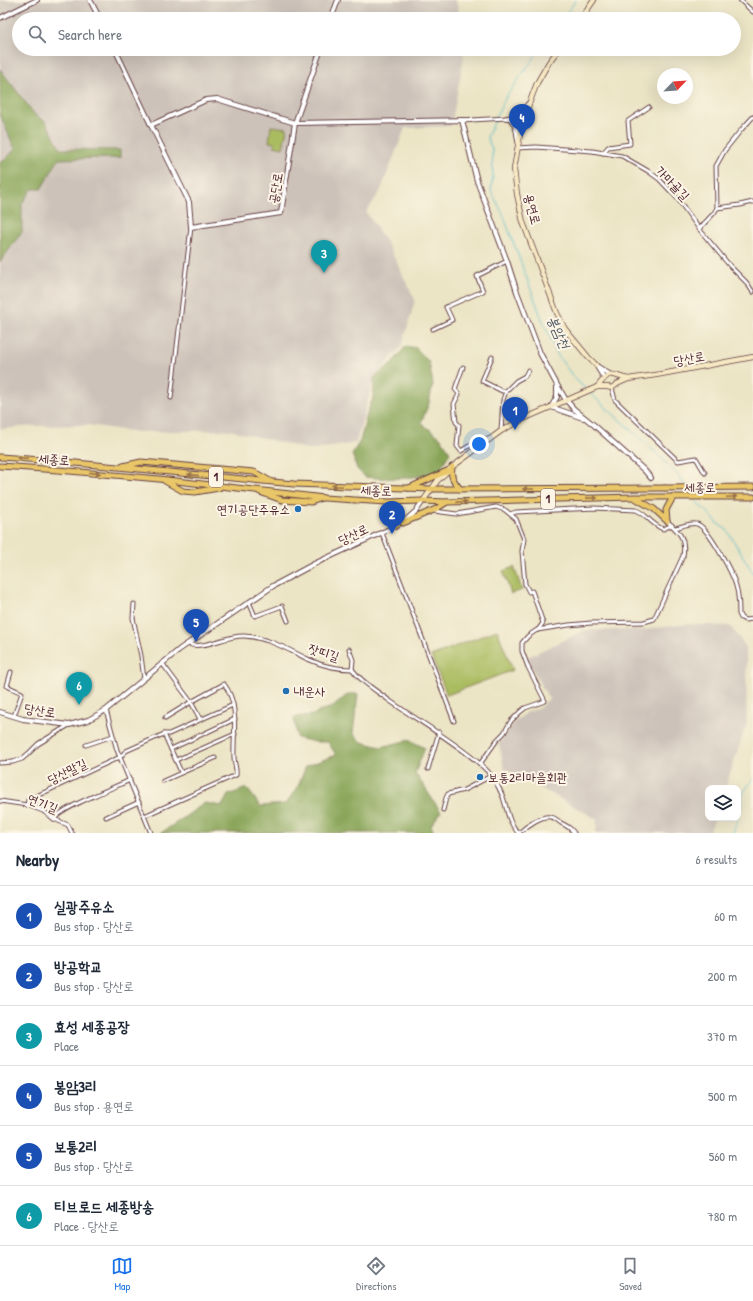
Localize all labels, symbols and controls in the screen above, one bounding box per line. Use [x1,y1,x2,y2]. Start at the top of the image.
search box [12,12,741,56]
icon: search [26,23,48,45]
text: Search here [58,24,122,45]
north arrow [657,68,693,104]
pin: 4 [509,104,535,137]
street label: 가마골길 [652,162,694,204]
street label: 공단로 [263,171,287,205]
street label: 용연로 [520,192,546,226]
pin: 3 [311,240,337,273]
water label: 봉암천 [544,312,576,353]
street label: 당산로 [672,346,706,370]
pin: 1 [502,397,528,430]
your location [469,434,489,454]
street label: 세종로 [38,449,70,469]
one-way arrow [16,455,28,462]
road number: 1 [209,467,223,487]
one-way arrow [89,470,101,476]
one-way arrow [187,471,199,478]
street label: 세종로 [684,478,716,496]
street label: 세종로 [360,480,392,500]
one-way arrow [331,483,343,490]
one-way arrow [521,486,534,492]
road number: 1 [541,489,555,509]
one-way arrow [726,494,738,501]
one-way arrow [586,495,599,501]
one-way arrow [456,498,468,505]
place label: 연기공단주유소 [217,500,290,518]
pin: 2 [379,501,405,534]
marker: 연기공단주유소 [293,504,303,514]
street label: 당산로 [335,519,371,549]
pin: 5 [183,609,209,642]
street label: 잣띠길 [306,639,342,665]
pin: 6 [66,672,92,705]
place label: 내운사 [294,682,325,700]
marker: 내운사 [281,686,291,696]
street label: 당산로 [23,699,57,721]
street label: 당산말길 [44,754,90,788]
place label: 보통2리마을회관 [488,768,567,786]
marker: 보통2리마을회관 [475,772,485,782]
map controls [705,785,741,821]
button: layers [705,785,741,821]
street label: 연기길 [25,789,61,817]
text: Nearby [16,848,59,871]
text: 6 results [696,850,737,868]
text: 실광주유소 [54,896,114,917]
text: 1 [27,907,31,925]
text: 60 m [714,907,737,925]
text: Bus stop · 당산로 [54,917,134,935]
text: 방공학교 [54,956,102,977]
text: 2 [26,967,32,985]
text: 200 m [707,967,737,985]
text: Bus stop · 당산로 [54,977,134,995]
text: 효성 세종공장 [54,1016,130,1037]
text: 3 [26,1027,32,1045]
text: 370 m [707,1027,737,1045]
text: Place [54,1037,79,1055]
text: 봉암3리 [54,1076,97,1097]
text: 4 [27,1087,31,1105]
text: 500 m [708,1087,737,1105]
text: Bus stop · 용연로 [54,1097,134,1115]
text: 보통2리 [54,1136,97,1157]
text: 5 [26,1147,32,1165]
text: 560 m [709,1147,737,1165]
text: Bus stop · 당산로 [54,1157,134,1175]
text: 티브로드 세종방송 [54,1196,154,1217]
text: 6 [26,1207,32,1225]
text: 780 m [707,1207,737,1225]
text: Place · 당산로 [54,1217,119,1235]
tab: Map [111,1255,133,1293]
tab: Directions [356,1255,397,1293]
tab: Saved [619,1255,642,1293]

